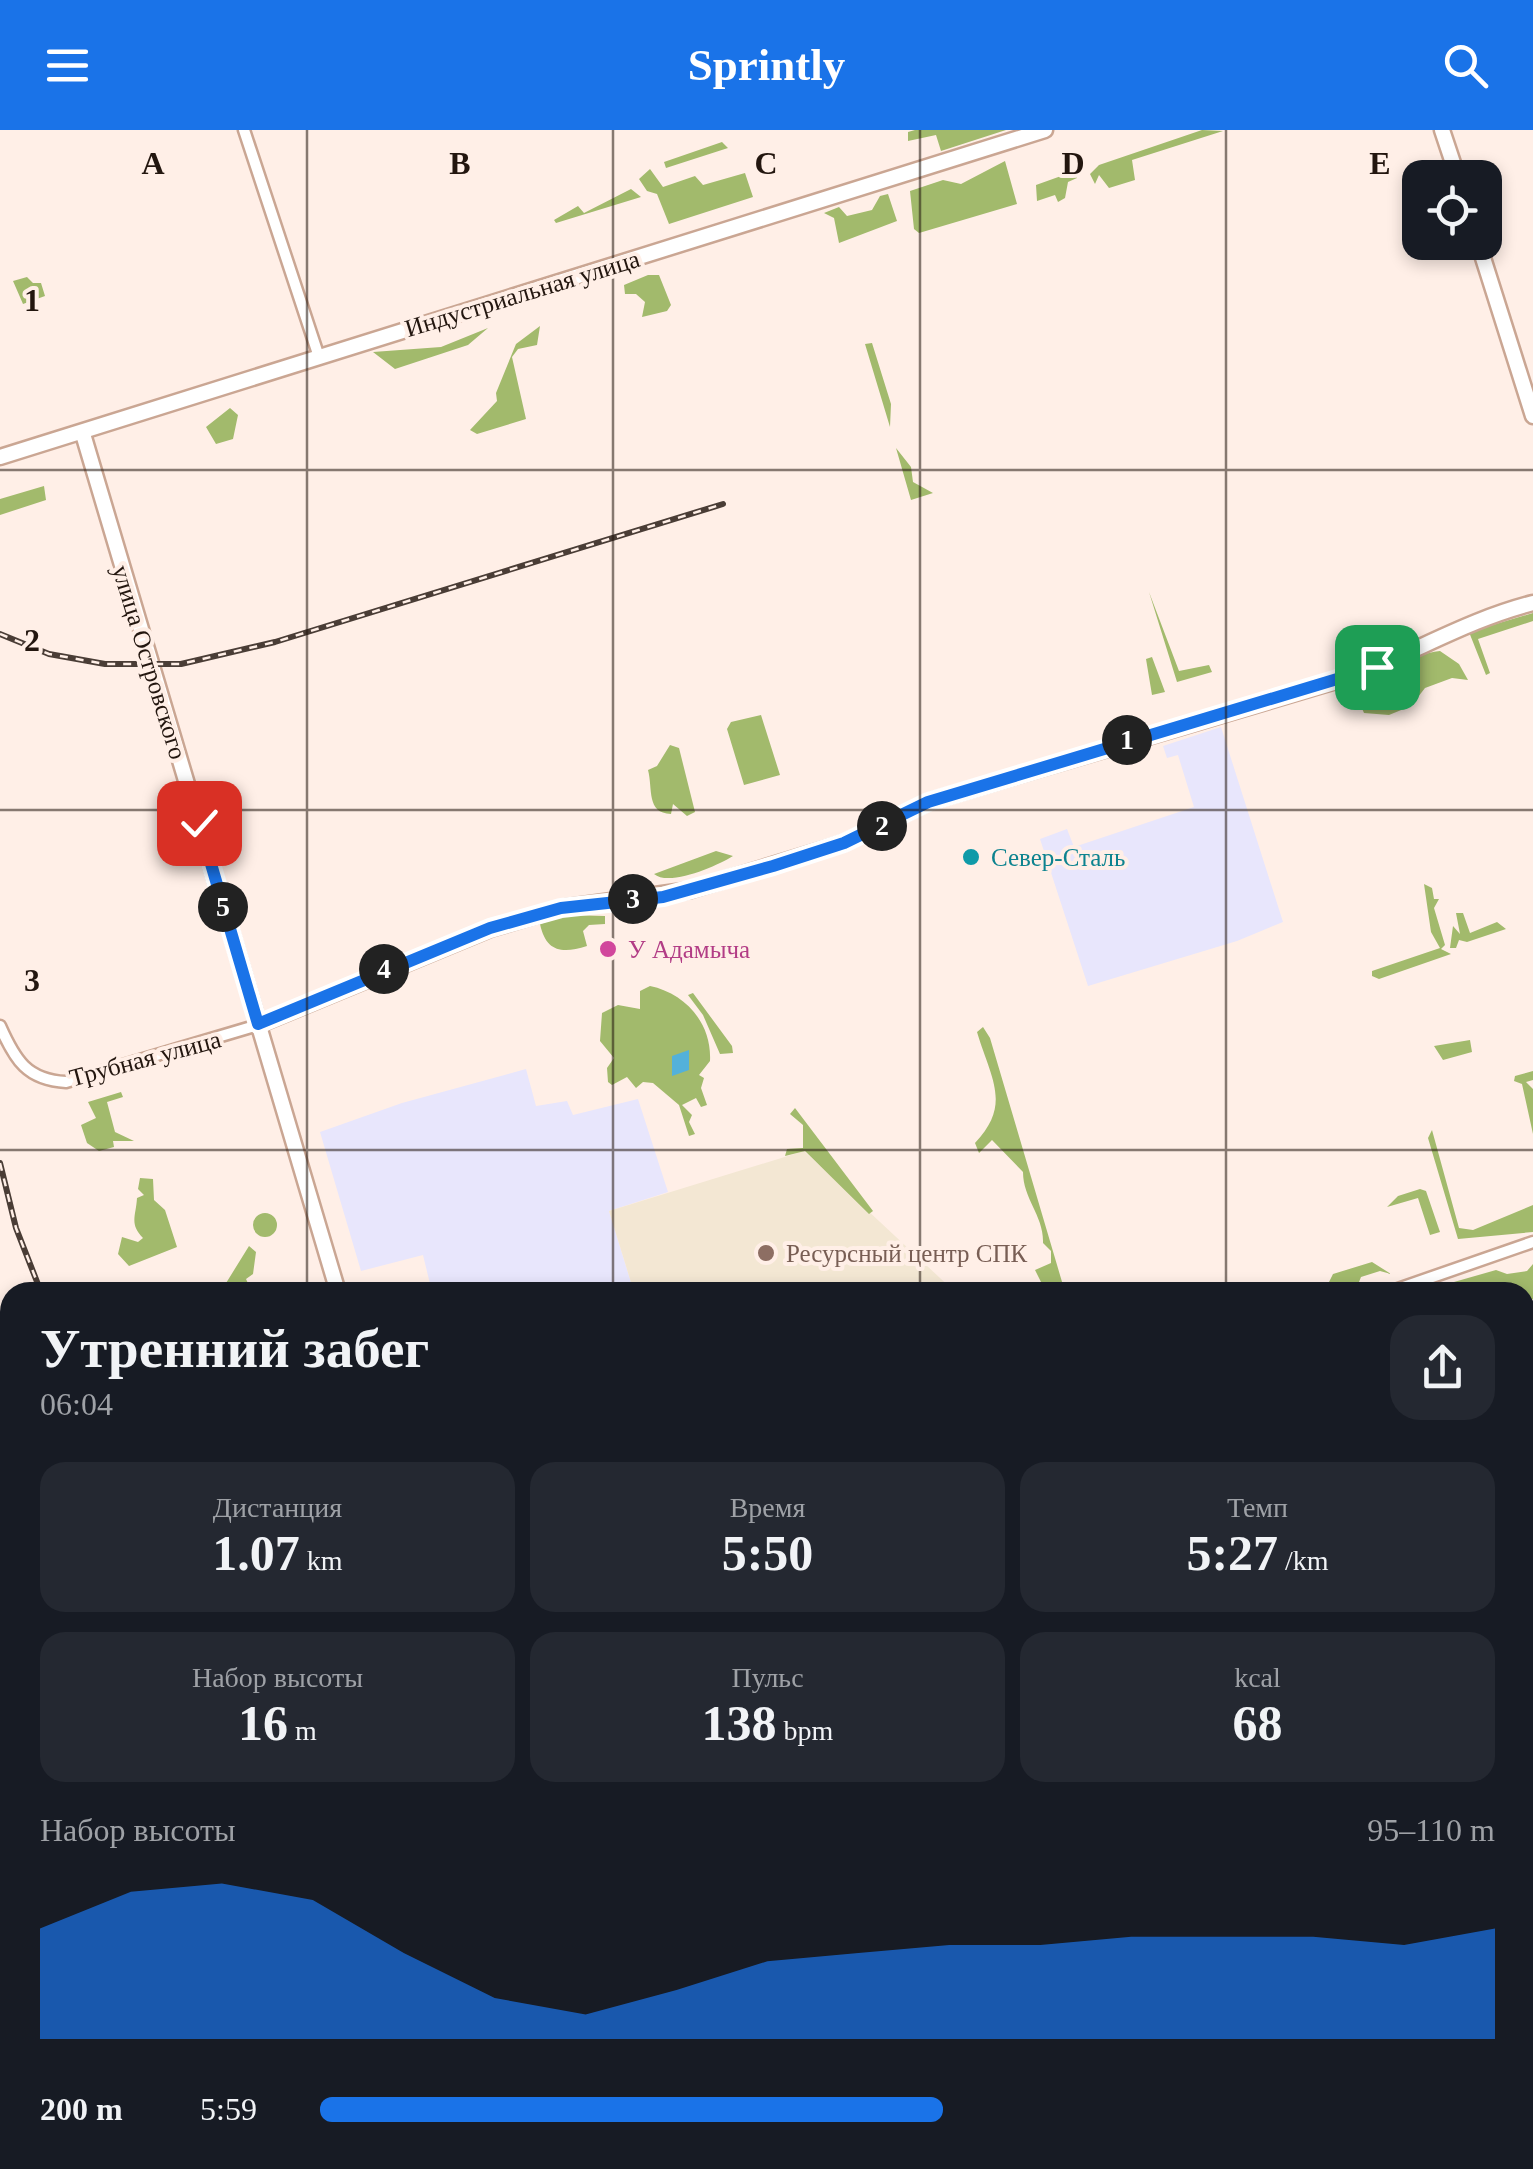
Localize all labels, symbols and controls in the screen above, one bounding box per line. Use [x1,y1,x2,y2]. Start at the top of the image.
icon: menu [40,38,95,93]
icon: search [1438,38,1493,93]
text: Sprintly [688,40,845,90]
text: A [141,145,165,181]
text: B [449,145,471,181]
text: C [754,145,778,181]
text: D [1061,145,1085,181]
text: E [1369,145,1391,181]
map controls [1402,160,1502,260]
button: locate [1402,160,1502,260]
street label: Индустриальная улица [402,245,643,342]
text: 1 [24,282,40,318]
street label: улица Островского [107,562,192,763]
text: 2 [24,622,40,658]
pin [1335,625,1420,710]
icon: arrive [1350,640,1405,695]
pin: 1 [1102,715,1152,765]
text: 1 [1120,724,1134,755]
pin [157,781,242,866]
icon: check [172,796,227,851]
pin: 2 [857,801,907,851]
text: 2 [875,810,889,841]
place label: Север-Сталь [991,844,1125,871]
marker: Север-Сталь [960,846,982,868]
pin: 3 [608,874,658,924]
pin: 5 [198,882,248,932]
text: 3 [626,883,640,914]
text: 5 [216,891,230,922]
place label: У Адамыча [628,936,750,963]
marker: У Адамыча [597,938,619,960]
pin: 4 [359,944,409,994]
text: 4 [377,953,391,984]
text: 3 [24,962,40,998]
street label: Трубная улица [67,1025,224,1092]
place label: Ресурсный центр СПК [786,1240,1028,1267]
marker: Ресурсный центр СПК [755,1242,777,1264]
button: share [1390,1315,1495,1420]
text: Утренний забег [40,1318,429,1379]
text: 06:04 [40,1386,113,1422]
text: Дистанция [213,1492,342,1523]
text: Время [730,1492,805,1523]
text: Темп [1227,1492,1288,1523]
text: 1.07 [212,1525,300,1581]
text: 5:50 [722,1525,813,1581]
text: 5:27 [1186,1525,1278,1581]
text: km [300,1545,343,1576]
text: /km [1278,1545,1329,1576]
text: Набор высоты [192,1662,363,1693]
text: Пульс [731,1662,804,1693]
text: kcal [1234,1662,1281,1693]
text: 16 [238,1695,288,1751]
text: 138 [702,1695,777,1751]
text: 68 [1233,1695,1283,1751]
text: m [288,1715,317,1746]
text: bpm [777,1715,833,1746]
text: Набор высоты [40,1812,235,1848]
text: 95–110 m [1367,1812,1495,1848]
text: 200 m [40,2091,123,2127]
text: 5:59 [200,2091,257,2127]

